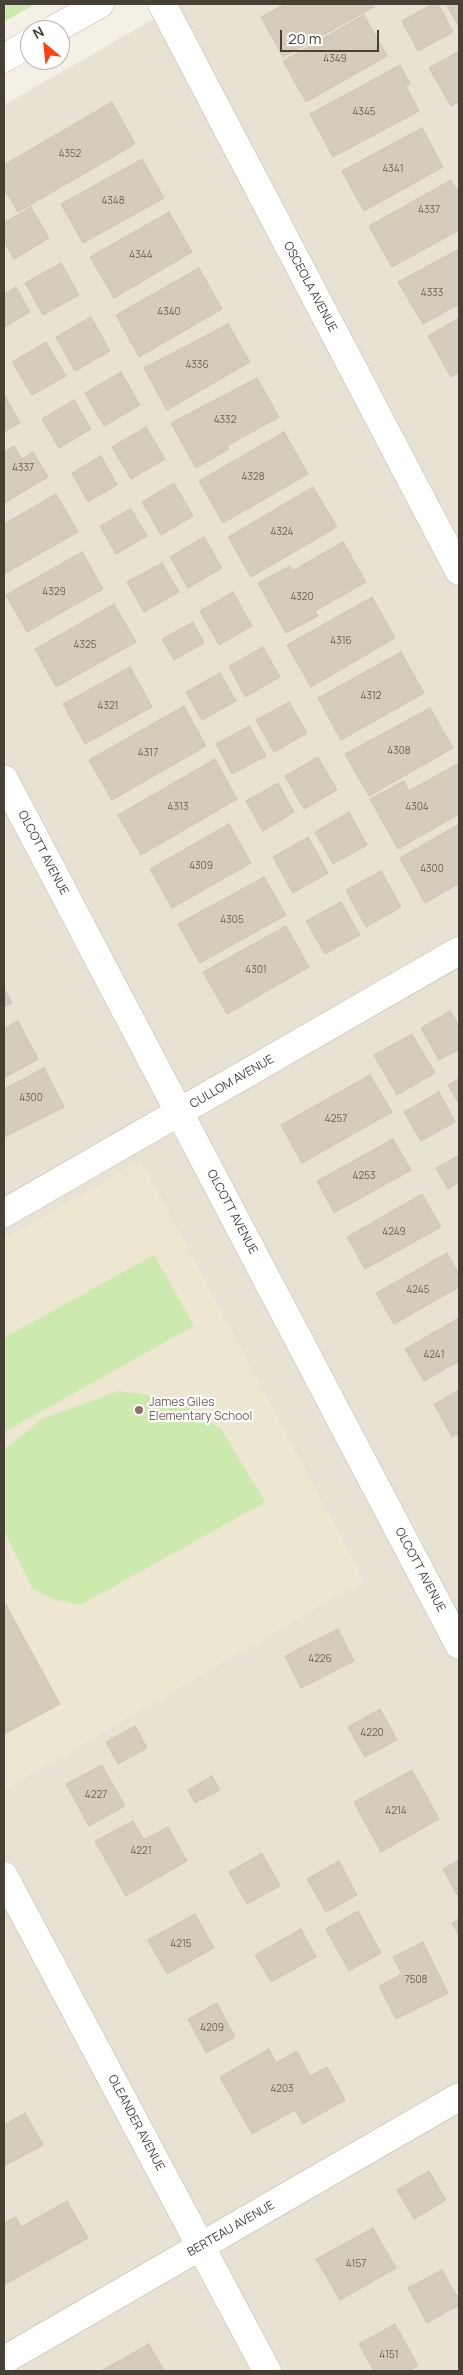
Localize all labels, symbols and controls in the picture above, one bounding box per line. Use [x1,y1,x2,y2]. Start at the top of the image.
north arrow [20,20,70,70]
scale bar [283,20,382,52]
text: N [29,21,47,43]
text: 20 m [288,28,321,49]
house number: 4349 [323,53,347,65]
house number: 4345 [352,106,376,118]
house number: 4352 [59,148,81,160]
house number: 4341 [382,163,404,175]
house number: 4348 [101,195,125,207]
house number: 4337 [418,204,440,216]
street label: OSCEOLA AVENUE [280,239,340,335]
house number: 4344 [129,249,153,261]
house number: 4333 [421,287,443,299]
house number: 4340 [157,306,181,318]
house number: 4336 [185,359,209,371]
house number: 4332 [214,414,236,426]
house number: 4337 [12,462,34,474]
house number: 4328 [242,471,264,483]
house number: 4324 [271,526,293,538]
house number: 4329 [42,586,66,598]
house number: 4320 [290,591,314,603]
house number: 4316 [330,635,352,647]
house number: 4325 [74,639,96,651]
house number: 4312 [360,690,382,702]
house number: 4321 [97,700,119,712]
house number: 4308 [387,745,411,757]
house number: 4317 [138,747,158,759]
house number: 4313 [168,801,188,813]
house number: 4304 [405,801,429,813]
street label: OLCOTT AVENUE [15,808,71,898]
house number: 4309 [189,860,213,872]
house number: 4300 [420,863,444,875]
house number: 4305 [220,914,244,926]
house number: 4301 [245,964,267,976]
street label: CULLOM AVENUE [187,1052,277,1112]
house number: 4300 [19,1092,43,1104]
house number: 4257 [325,1113,347,1125]
street label: OLCOTT AVENUE [204,1167,260,1257]
house number: 4253 [353,1170,375,1182]
house number: 4249 [382,1226,406,1238]
house number: 4245 [406,1284,430,1296]
house number: 4241 [423,1349,445,1361]
place label: James Giles Elementary School [149,1396,252,1424]
marker: James Giles Elementary School [133,1404,145,1416]
street label: OLCOTT AVENUE [392,1525,448,1615]
house number: 4226 [308,1653,332,1665]
house number: 4220 [360,1727,384,1739]
house number: 4227 [85,1789,107,1801]
house number: 4214 [385,1805,407,1817]
house number: 4221 [130,1845,152,1857]
house number: 4215 [170,1938,192,1950]
house number: 7508 [405,1974,427,1986]
house number: 4209 [200,2022,224,2034]
street label: OLEANDER AVENUE [105,2073,167,2173]
house number: 4203 [270,2083,294,2095]
street label: BERTEAU AVENUE [185,2198,277,2260]
house number: 4157 [346,2258,366,2270]
house number: 4151 [379,2349,399,2361]

